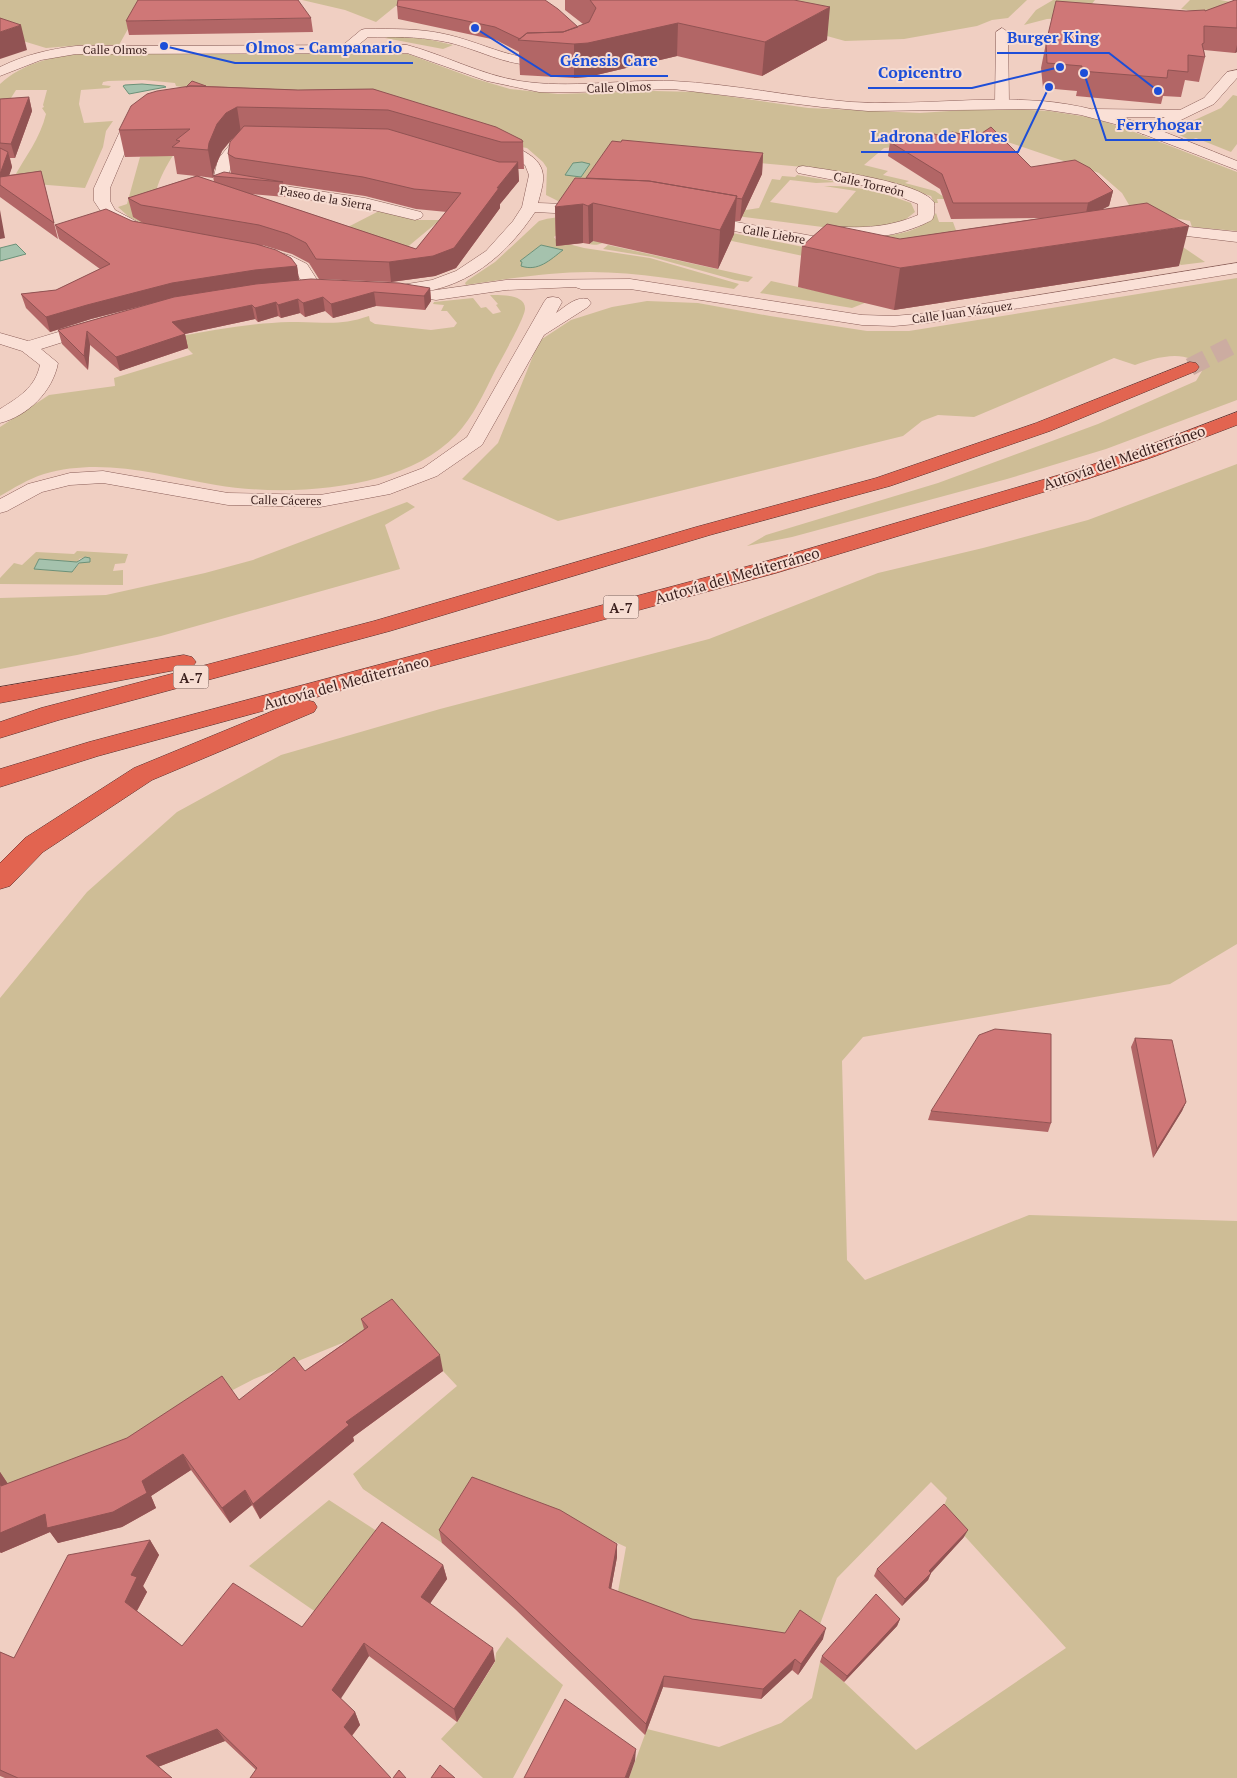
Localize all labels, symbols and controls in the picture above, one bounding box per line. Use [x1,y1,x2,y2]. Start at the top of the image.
callout: Burger King [997,22,1109,53]
text: Burger King [1007,26,1100,48]
callout: Olmos - Campanario [235,32,413,63]
text: Olmos - Campanario [246,36,403,58]
street label: Calle Olmos [83,42,147,57]
callout: Génesis Care [551,45,668,76]
text: Génesis Care [560,49,658,71]
callout: Copicentro [868,57,972,88]
text: Copicentro [878,61,962,83]
street label: Calle Olmos [586,78,652,96]
callout: Ferryhogar [1106,109,1211,140]
text: Ferryhogar [1117,113,1201,135]
callout: Ladrona de Flores [861,121,1018,152]
text: Ladrona de Flores [871,125,1008,147]
street label: Calle Torreón [832,169,906,199]
street label: Paseo de la Sierra [279,182,373,214]
street label: Calle Liebre [741,221,807,247]
street label: Calle Juan Vázquez [911,297,1013,326]
street label: Autovía del Mediterráneo [1040,420,1208,494]
street label: Calle Cáceres [250,492,322,508]
street label: Autovía del Mediterráneo [652,542,822,608]
road number: A-7 [604,596,638,618]
street label: Autovía del Mediterráneo [261,650,431,714]
road number: A-7 [174,666,208,689]

